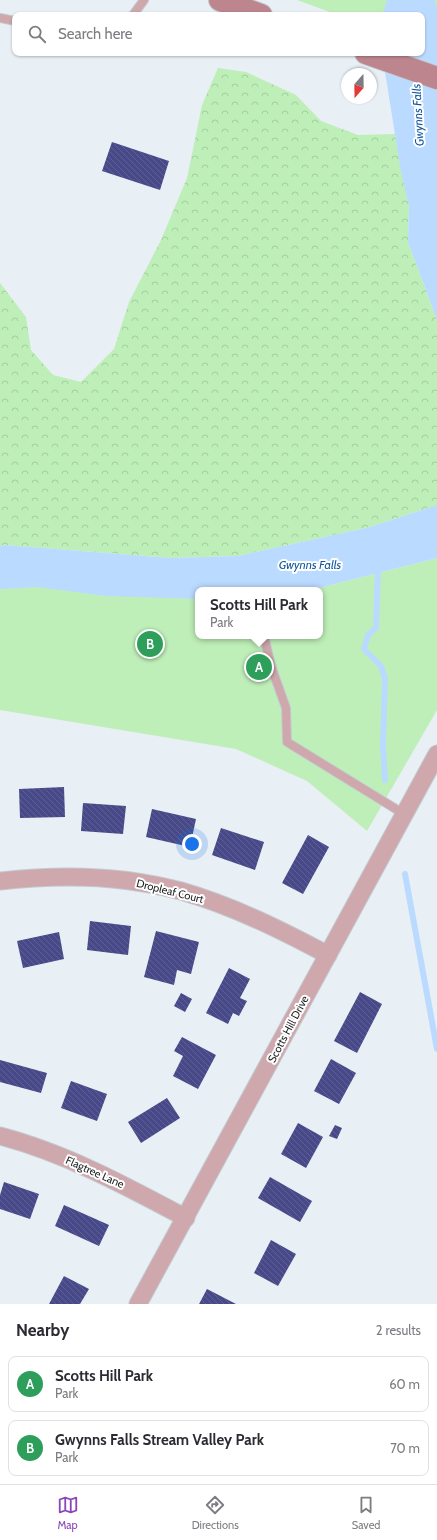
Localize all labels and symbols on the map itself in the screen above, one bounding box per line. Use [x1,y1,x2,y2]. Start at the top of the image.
north arrow [341,68,377,104]
water label: Gwynns Falls [408,83,427,147]
water label: Gwynns Falls [279,557,342,572]
pin: B [137,629,163,659]
pin: A [246,652,272,682]
your location [182,834,202,854]
street label: Dropleaf Court [135,876,205,906]
street label: Scotts Hill Drive [264,993,312,1065]
street label: Flagtree Lane [64,1153,127,1191]

